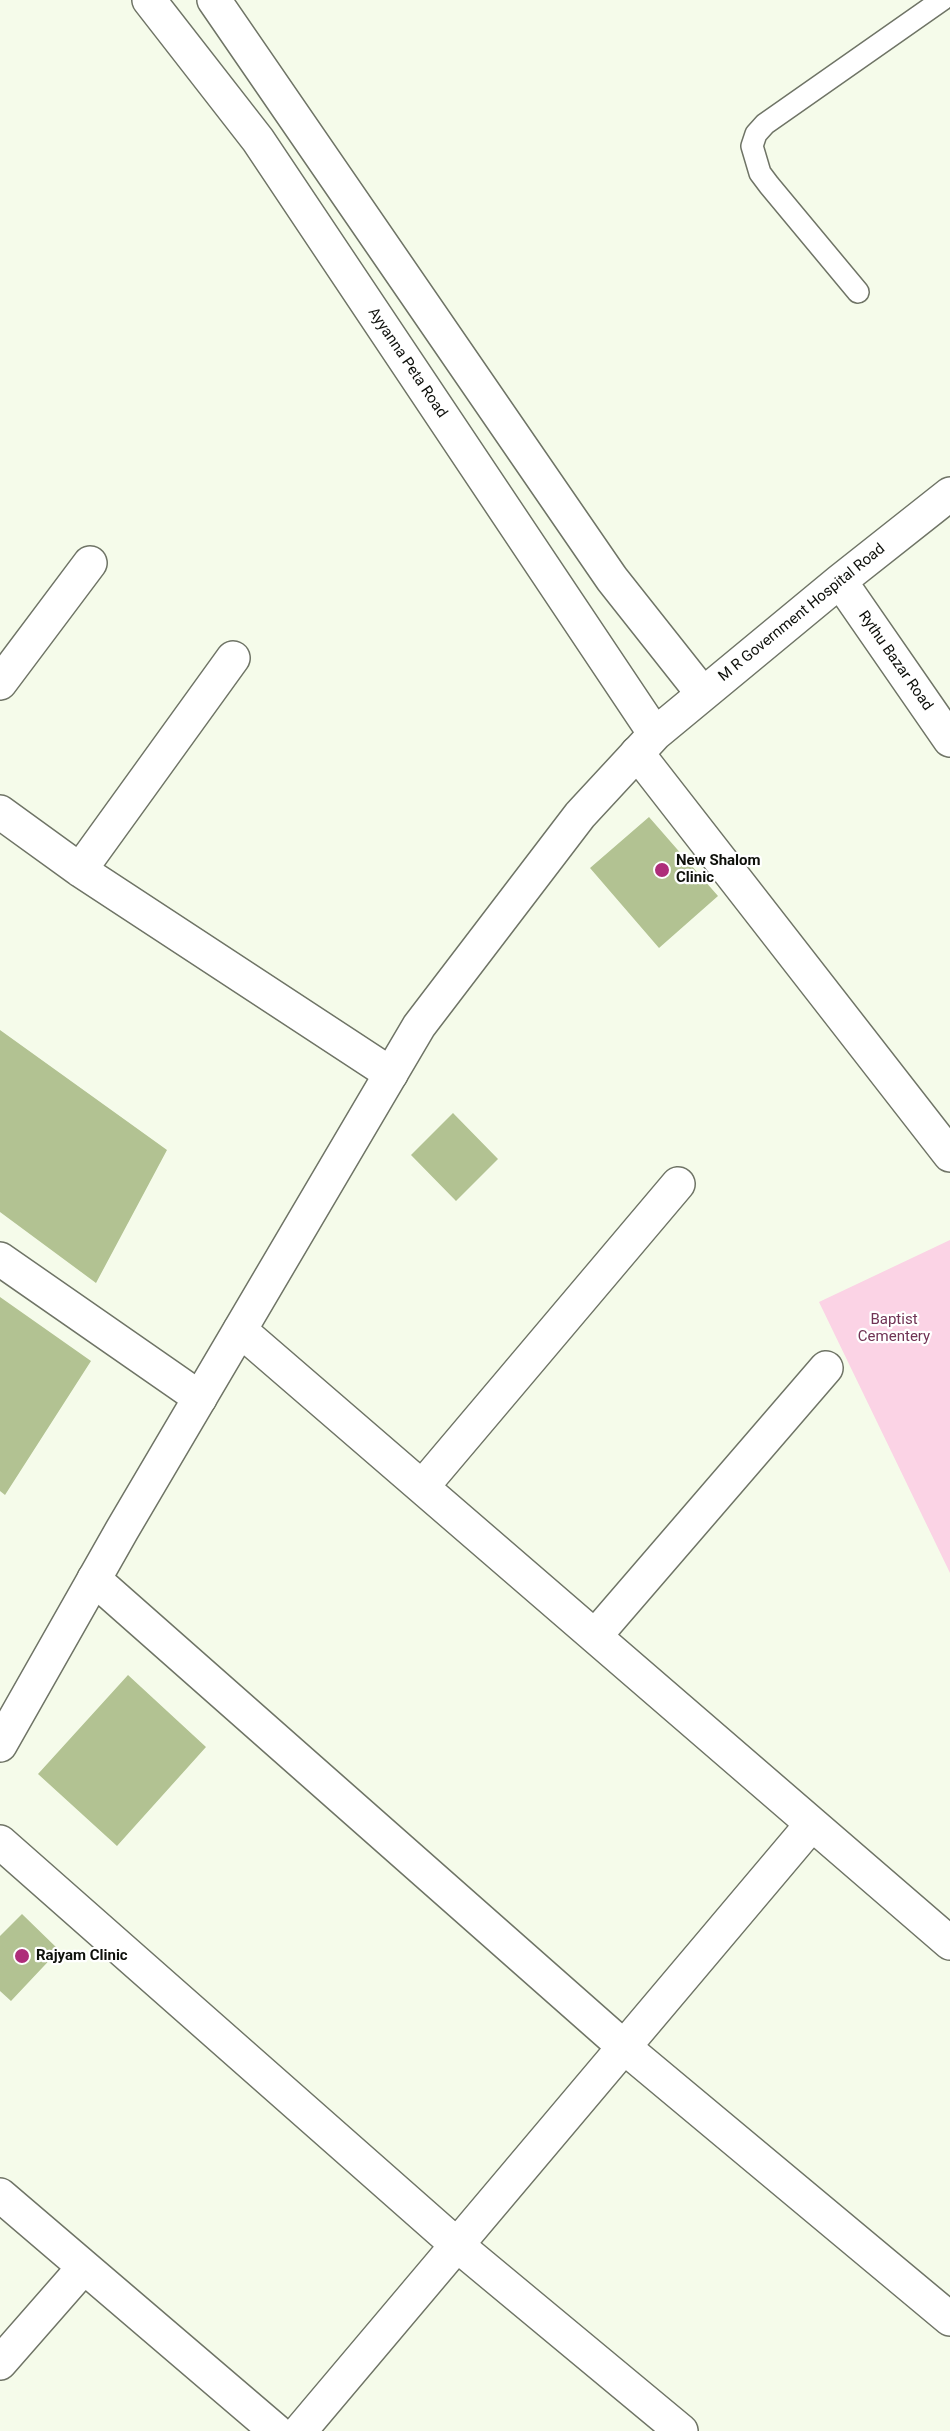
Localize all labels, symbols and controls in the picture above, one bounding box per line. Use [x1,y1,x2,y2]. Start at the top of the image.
street label: Ayyanna Peta Road [364,305,450,421]
street label: M R Government Hospital Road [715,540,889,686]
street label: Rythu Bazar Road [854,608,936,714]
place label: New Shalom Clinic [676,852,761,887]
marker: New Shalom Clinic [653,861,671,879]
park label: Baptist Cementery [858,1311,930,1346]
marker: Rajyam Clinic [13,1947,31,1965]
place label: Rajyam Clinic [36,1947,128,1965]

